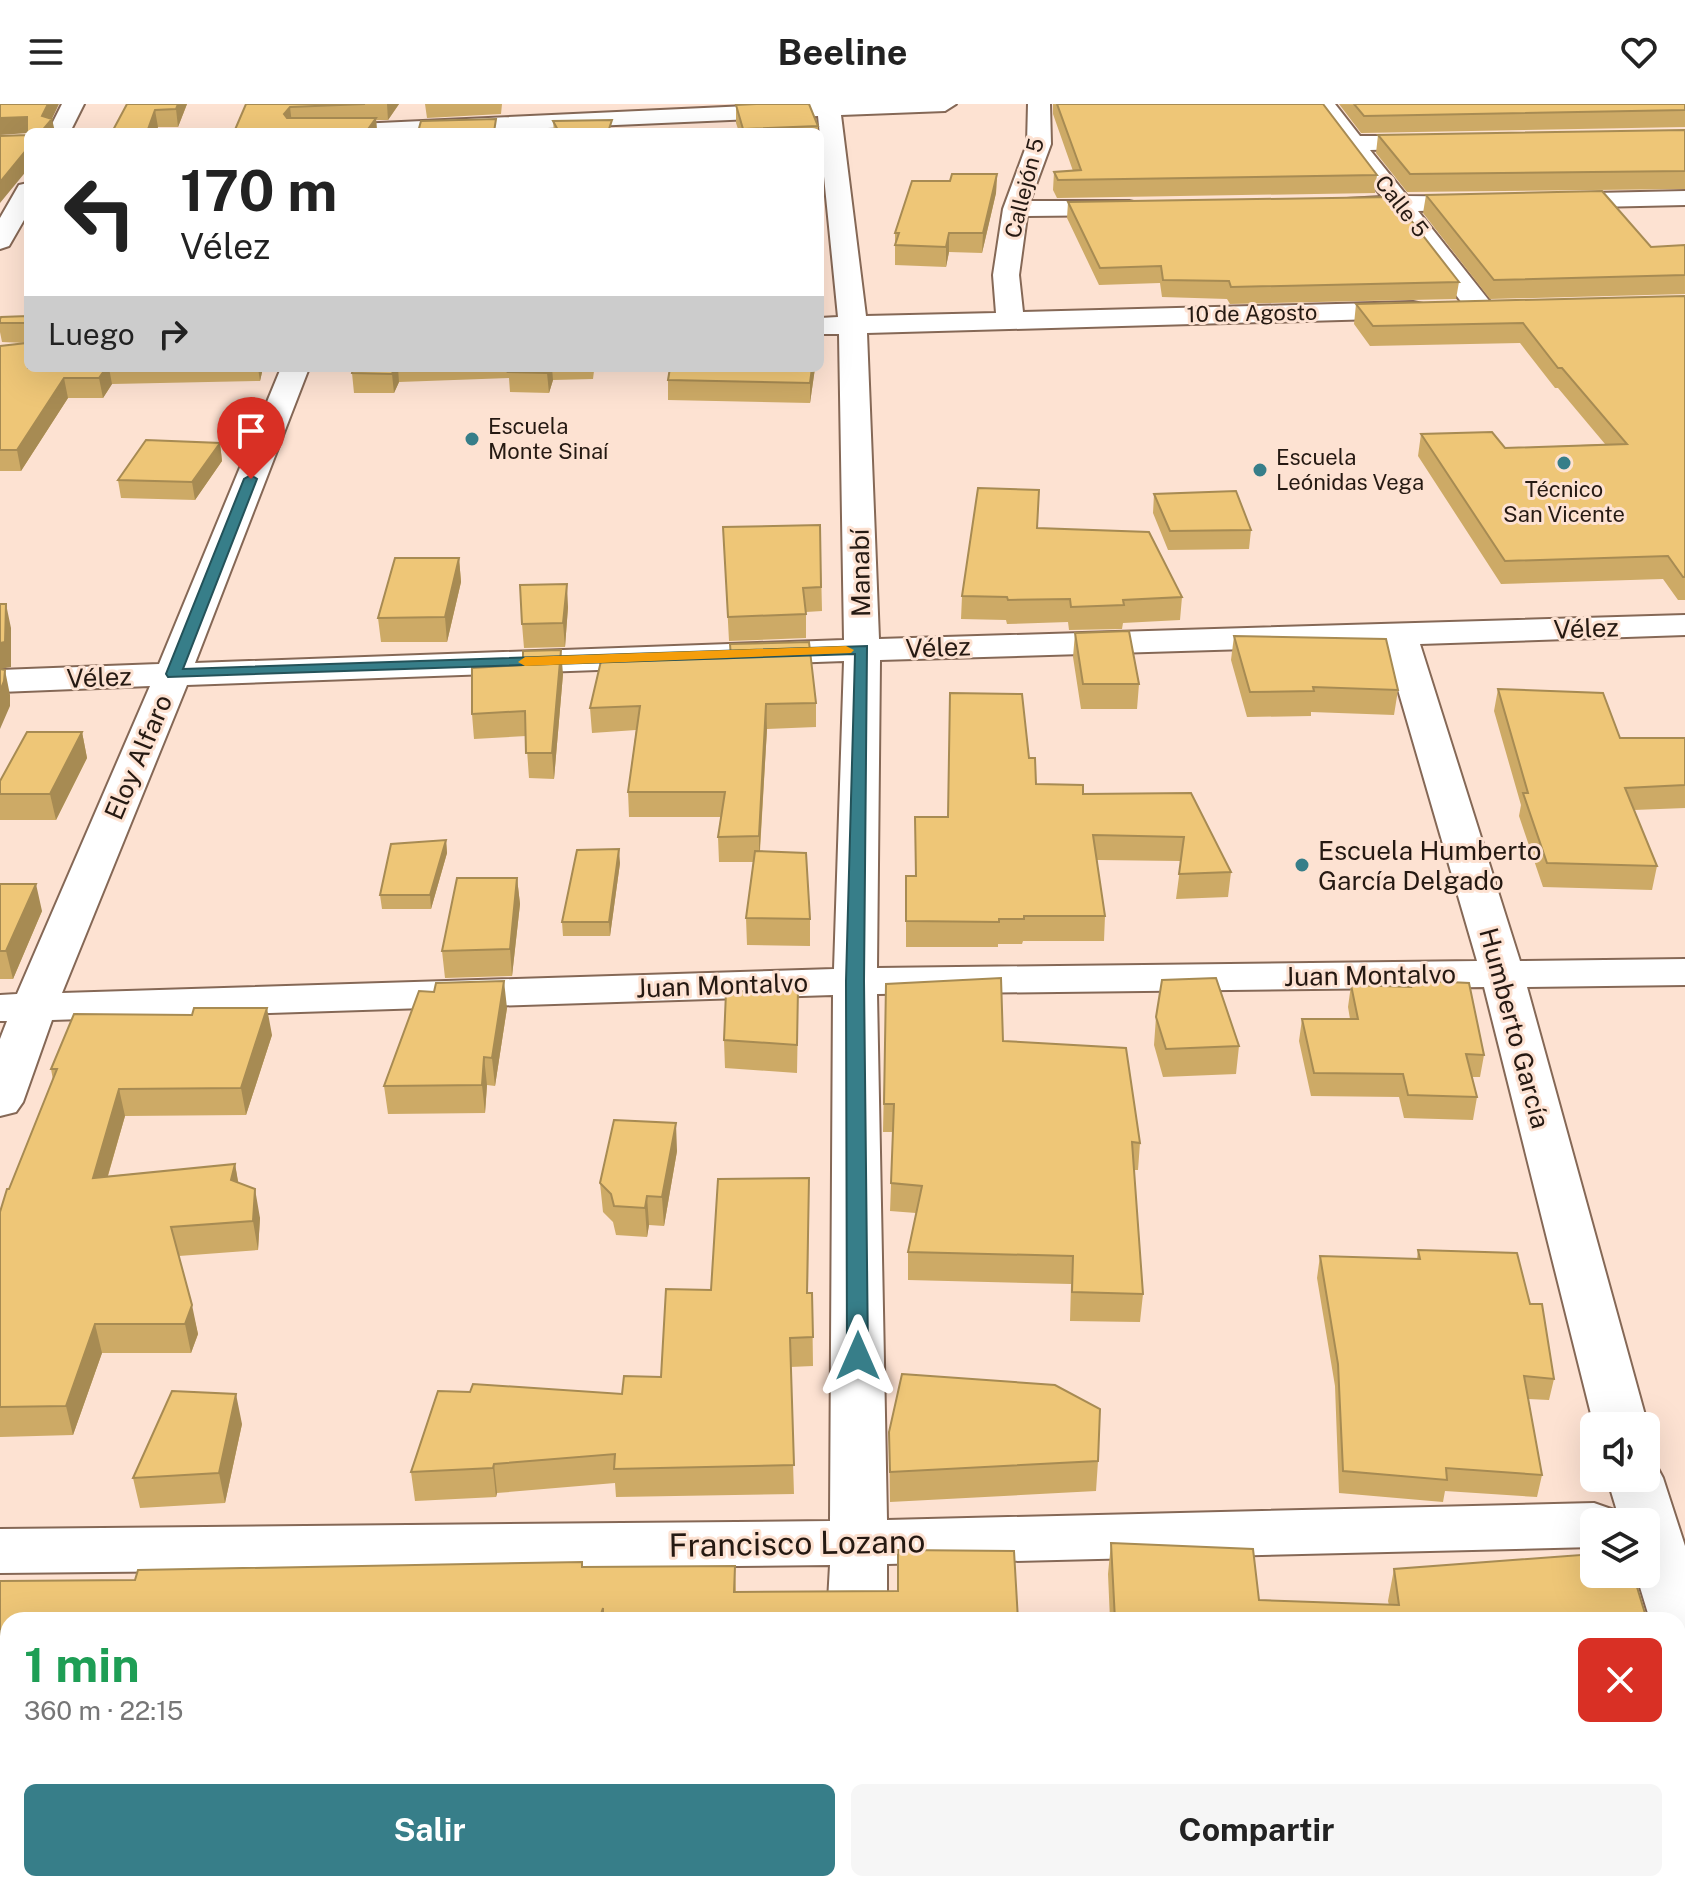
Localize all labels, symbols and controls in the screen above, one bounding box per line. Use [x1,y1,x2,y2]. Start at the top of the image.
icon: menu [24,30,68,74]
icon: heart [1617,30,1661,74]
text: Beeline [778,31,907,73]
street label: Callejón 5 [999,135,1049,241]
text: 170 m [180,158,337,224]
icon: left [48,160,152,264]
street label: Calle 5 [1370,170,1434,242]
text: Vélez [180,225,270,267]
street label: 10 de Agosto [1186,299,1318,327]
icon: right [151,312,195,356]
text: Luego [48,316,135,352]
pin [217,397,285,479]
icon: arrive [229,409,273,453]
place label: Escuela Monte Sinaí [488,413,609,464]
marker: Escuela Monte Sinaí [463,430,481,448]
place label: Escuela Leónidas Vega [1276,444,1424,495]
marker: Técnico San Vicente [1555,454,1573,472]
marker: Escuela Leónidas Vega [1251,461,1269,479]
place label: Técnico San Vicente [1503,476,1625,527]
street label: Manabí [844,528,876,617]
street label: Vélez [1553,611,1619,645]
street label: Vélez [905,630,971,664]
street label: Vélez [66,660,132,694]
street label: Eloy Alfaro [98,690,178,824]
place label: Escuela Humberto García Delgado [1318,835,1542,896]
marker: Escuela Humberto García Delgado [1293,856,1311,874]
street label: Humberto García [1473,924,1557,1132]
street label: Juan Montalvo [1284,958,1456,992]
street label: Juan Montalvo [635,967,809,1003]
position arrow [816,1314,900,1398]
map controls [1580,1412,1660,1588]
button: sound [1580,1412,1660,1492]
button: layers [1580,1508,1660,1588]
street label: Francisco Lozano [668,1522,926,1564]
text: 1 min [24,1636,140,1693]
button: close [1578,1638,1662,1722]
text: 360 m · 22:15 [24,1695,183,1726]
button: Salir [24,1784,835,1876]
button: Compartir [851,1784,1662,1876]

